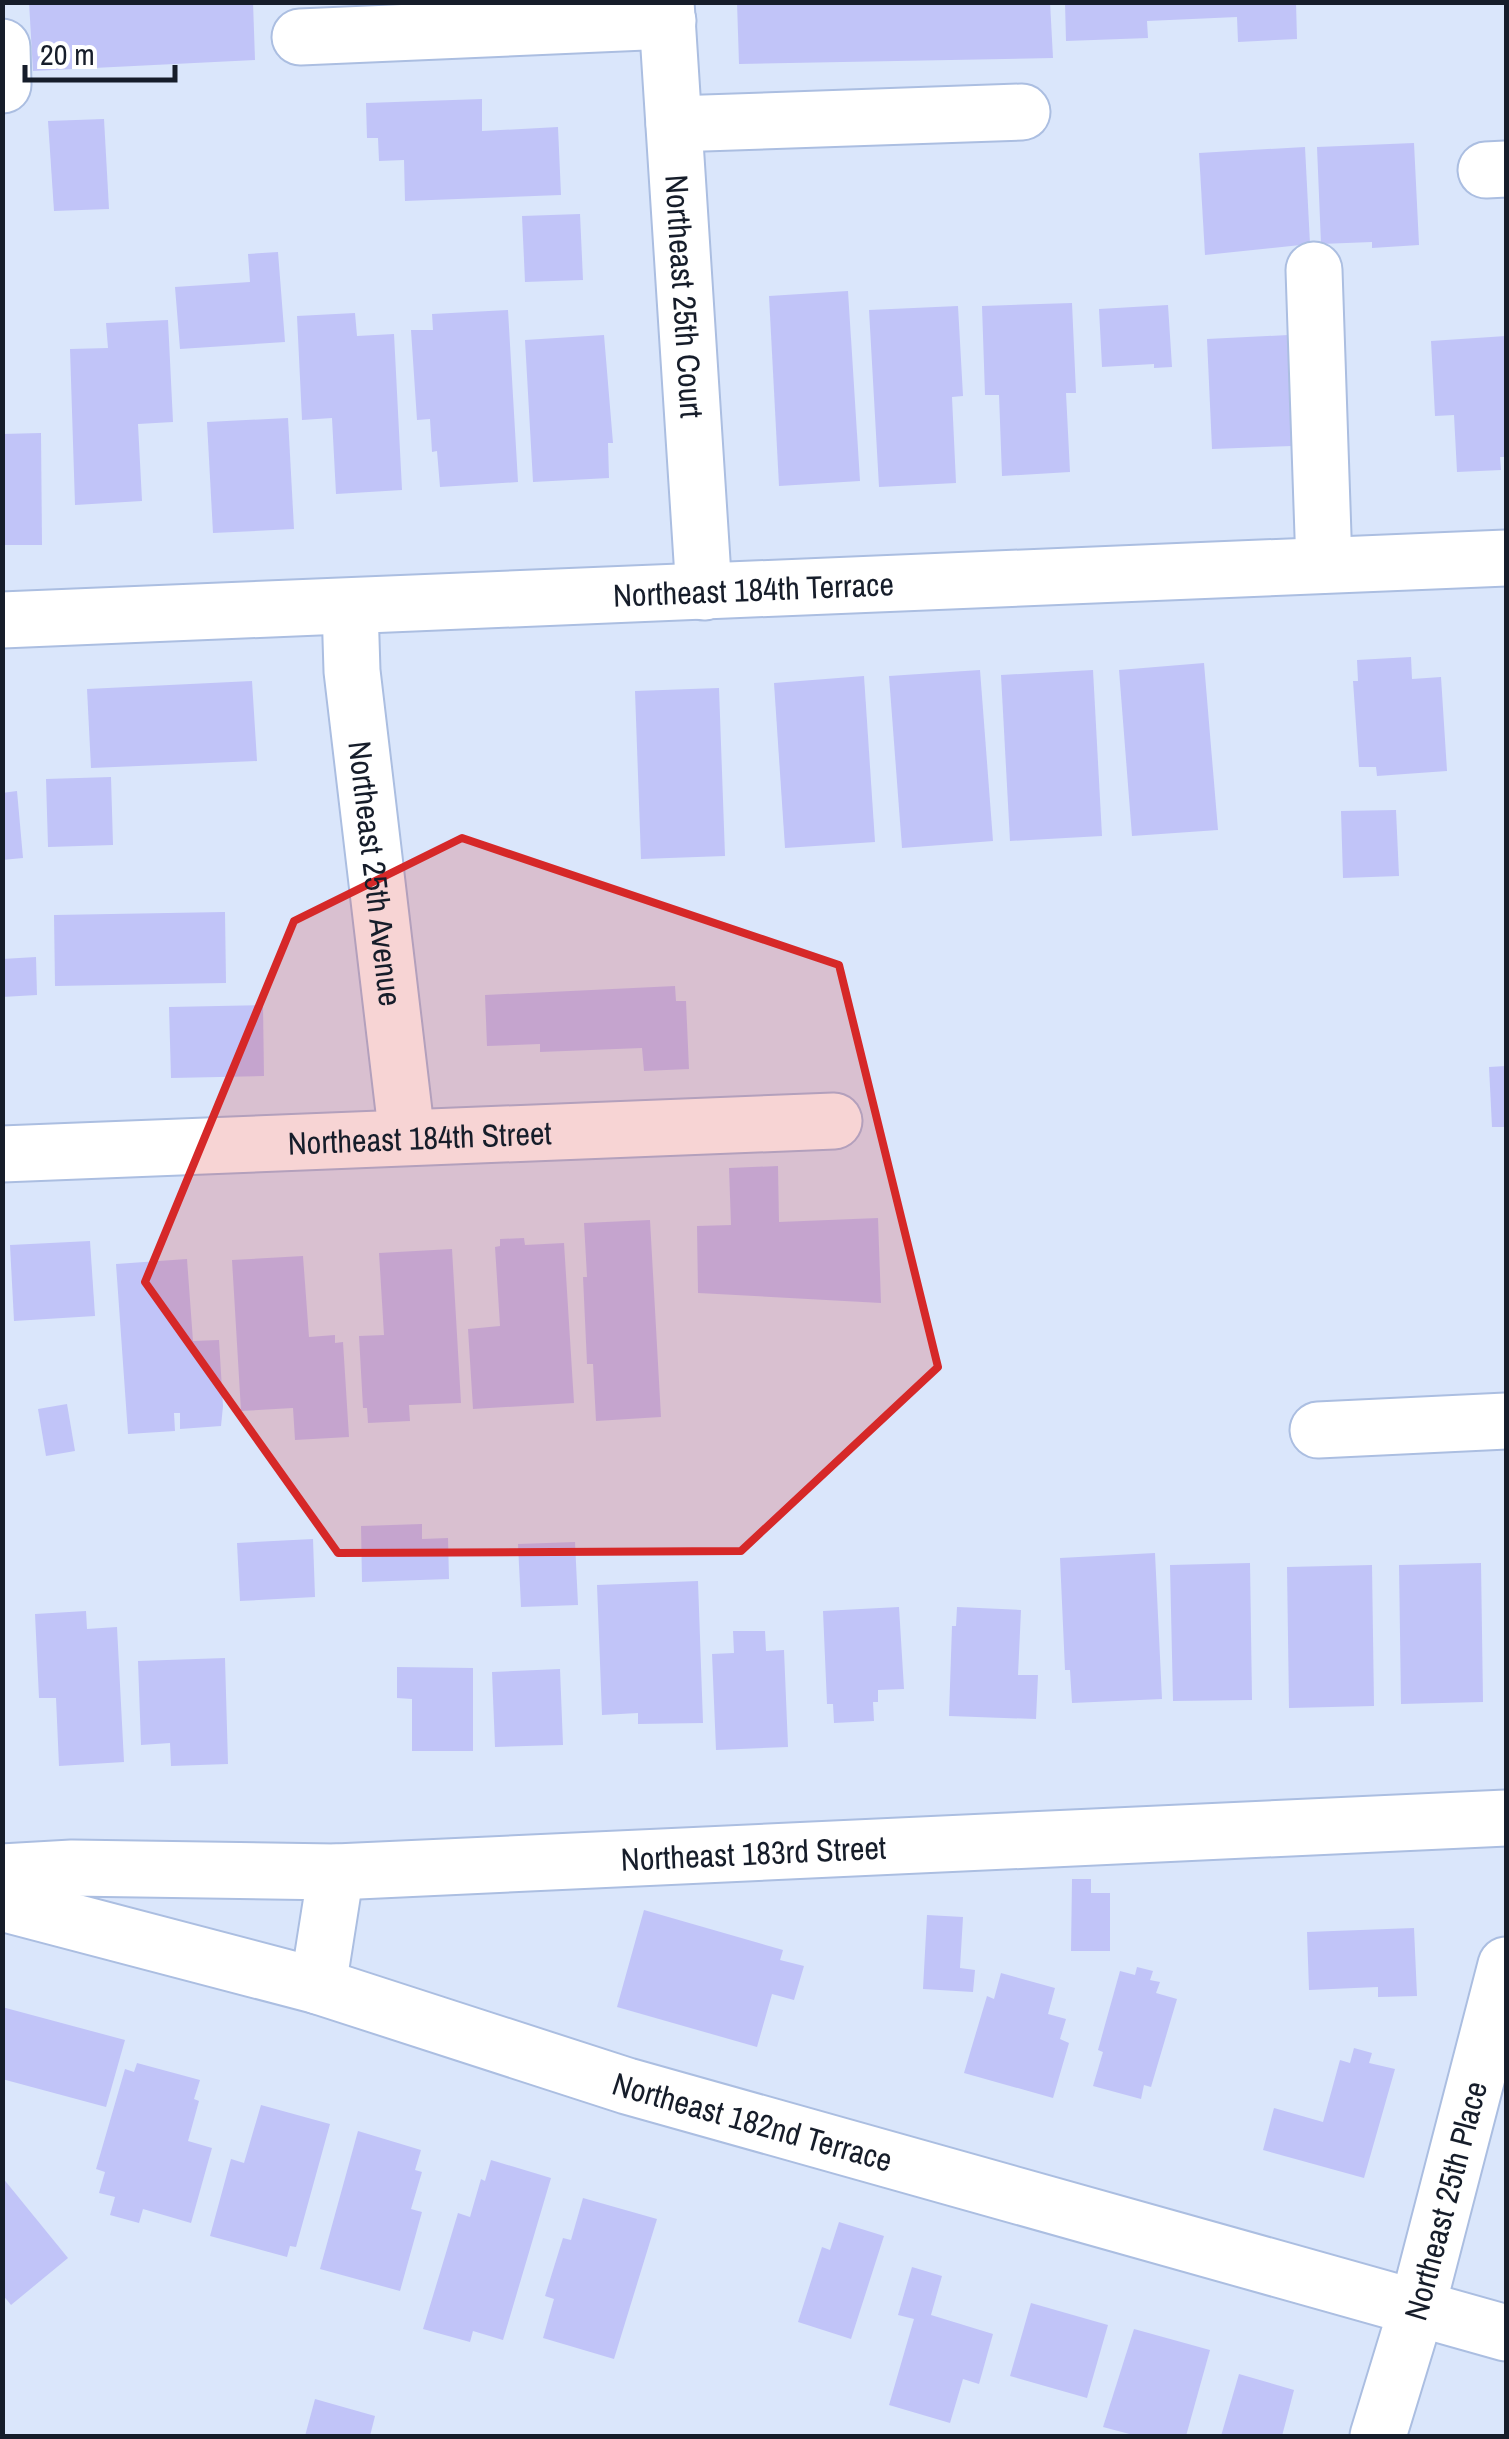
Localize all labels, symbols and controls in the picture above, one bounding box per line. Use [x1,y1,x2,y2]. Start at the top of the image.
scale bar [25,20,175,82]
text: 20 m [40,34,95,74]
street label: Northeast 25th Court [656,173,714,419]
street label: Northeast 184th Terrace [612,562,895,616]
street label: Northeast 25th Avenue [339,739,413,1008]
street label: Northeast 184th Street [287,1111,552,1164]
street label: Northeast 183rd Street [620,1825,887,1880]
street label: Northeast 182nd Terrace [607,2061,897,2181]
street label: Northeast 25th Place [1393,2076,1497,2325]

